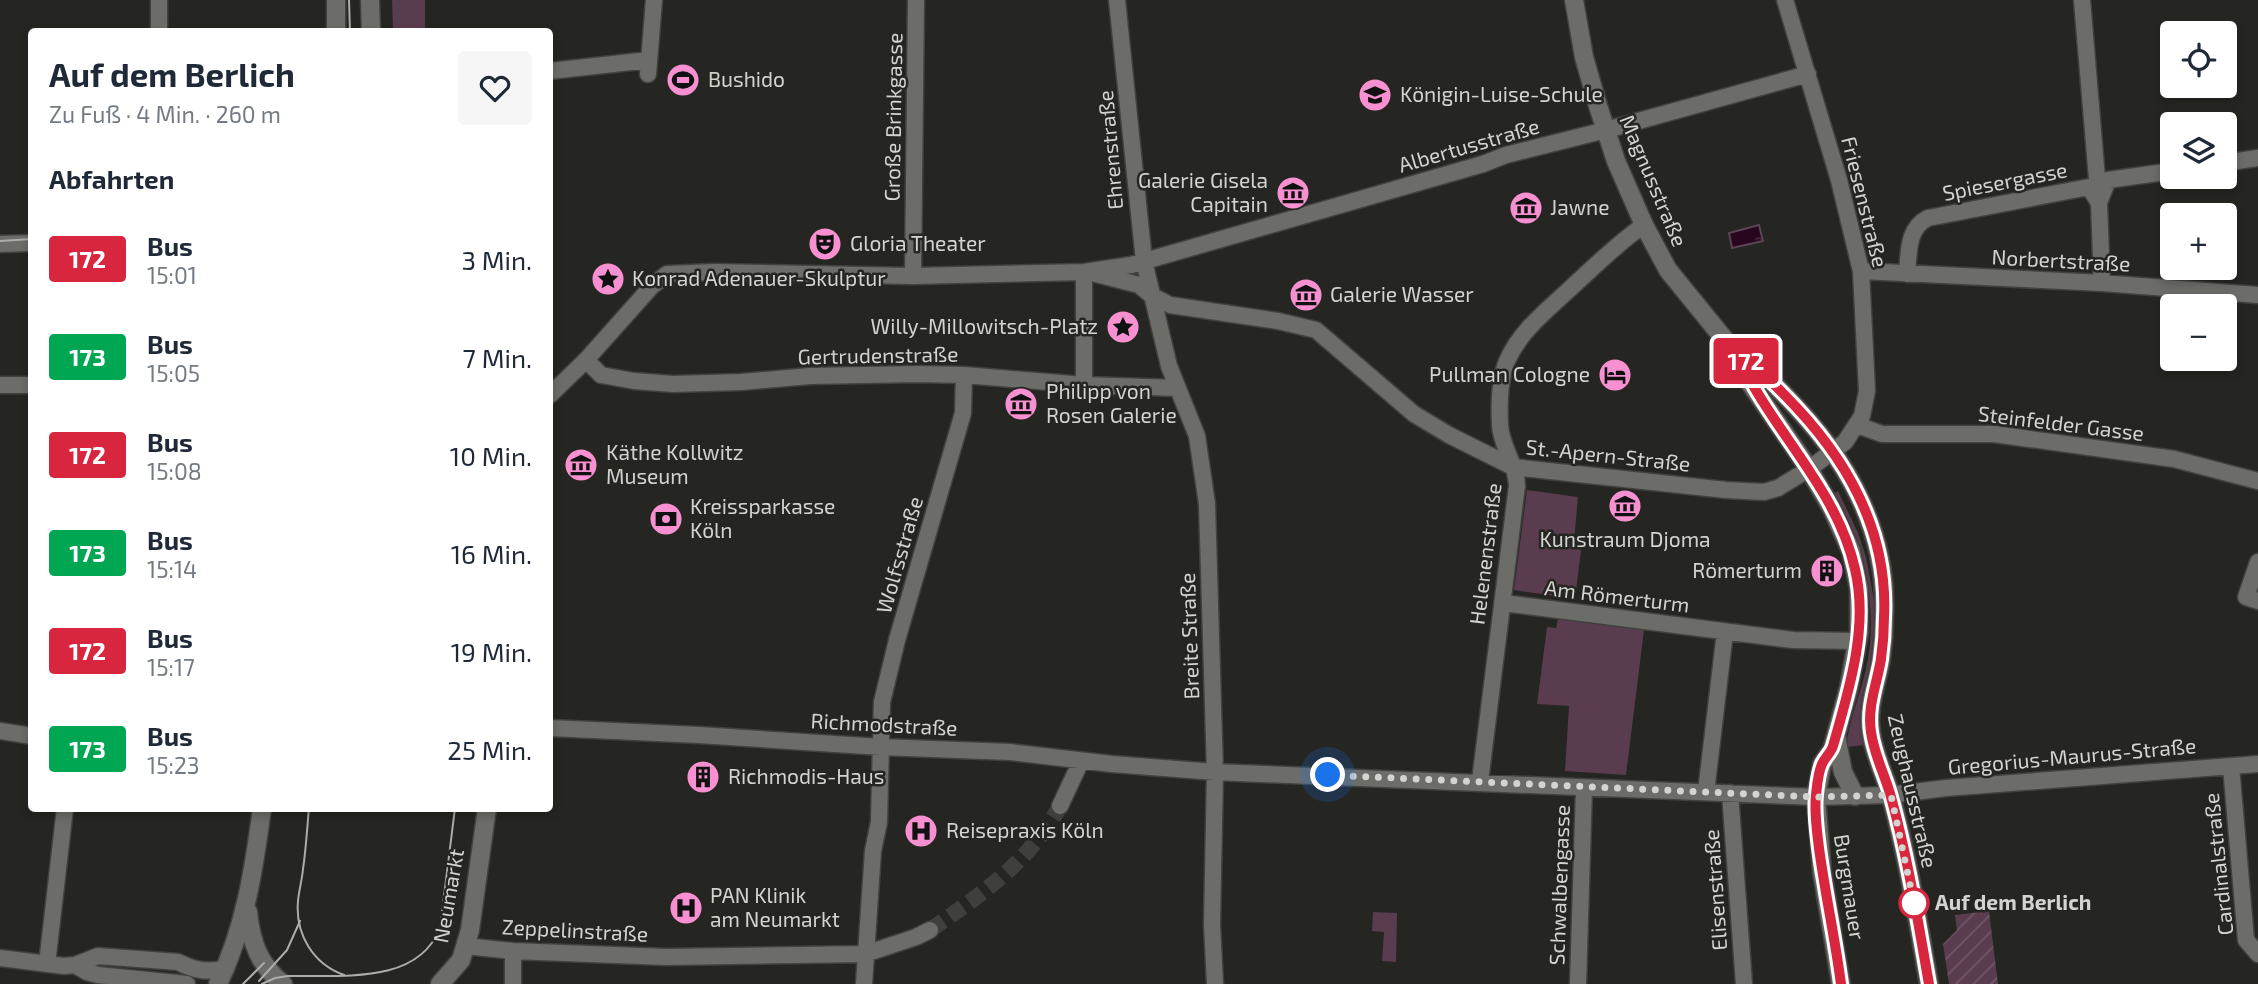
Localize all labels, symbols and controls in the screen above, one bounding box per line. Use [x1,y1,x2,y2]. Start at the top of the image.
map controls [2160,21,2237,371]
button: locate [2160,21,2237,98]
street label: Große Brinkgasse [879,32,906,202]
button: heart [458,51,532,125]
text: Auf dem Berlich [49,54,295,94]
sports icon: Bushido [664,61,702,99]
place label: Bushido [708,66,785,91]
school or university icon: Königin-Luise-Schule [1356,76,1394,114]
place label: Königin-Luise-Schule [1400,81,1603,106]
street label: Ehrenstraße [1092,89,1127,211]
text: Zu Fuß · 4 Min. · 260 m [49,100,281,128]
street label: Magnusstraße [1615,111,1693,250]
street label: Albertusstraße [1395,112,1542,177]
button: layers [2160,112,2237,189]
street label: Friesenstraße [1837,134,1894,270]
street label: Spiesergasse [1940,156,2069,205]
text: Abfahrten [49,163,174,194]
place label: Galerie Gisela Capitain [1138,167,1268,216]
museum icon: Galerie Gisela Capitain [1274,174,1312,212]
museum icon: Jawne [1507,189,1545,227]
place label: Jawne [1550,194,1609,219]
button: + [2160,203,2237,280]
theatre icon: Gloria Theater [806,225,844,263]
text: Bus [147,230,193,261]
place label: Gloria Theater [850,230,986,255]
street label: Norbertstraße [1991,243,2131,276]
text: 172 [69,244,106,273]
text: 3 Min. [461,244,532,275]
place icon: Konrad Adenauer-Skulptur [589,260,627,298]
text: 15:01 [147,261,197,289]
place label: Konrad Adenauer-Skulptur [632,265,886,290]
museum icon: Galerie Wasser [1287,276,1325,314]
place label: Galerie Wasser [1330,281,1474,306]
button: − [2160,294,2237,371]
place icon: Willy-Millowitsch-Platz [1104,308,1142,346]
place label: Willy-Millowitsch-Platz [870,313,1098,338]
text: Bus [147,328,193,359]
line badge: 172 [1706,338,1786,384]
street label: Gertrudenstraße [797,341,959,368]
text: 173 [69,342,106,371]
text: 7 Min. [463,342,532,373]
text: 172 [1728,346,1764,375]
hotel icon: Pullman Cologne [1596,356,1634,394]
text: 15:05 [147,359,200,387]
place label: Pullman Cologne [1429,361,1590,386]
place label: Philipp von Rosen Galerie [1046,378,1177,427]
museum icon: Philipp von Rosen Galerie [1002,385,1040,423]
street label: Steinfelder Gasse [1977,400,2146,445]
text: Bus [147,426,193,457]
street label: St.-Apern-Straße [1525,433,1692,476]
place label: Käthe Kollwitz Museum [606,439,744,488]
text: 172 [69,440,106,469]
text: 10 Min. [450,440,532,471]
museum icon: Käthe Kollwitz Museum [562,446,600,484]
text: 15:08 [147,457,202,485]
street label: Helenenstraße [1463,482,1506,626]
museum icon: Kunstraum Djoma [1606,487,1644,525]
place label: Kreissparkasse Köln [690,493,835,542]
street label: Wolfsstraße [870,493,927,616]
bank icon: Kreissparkasse Köln [647,500,685,538]
text: Bus [147,524,193,555]
place label: Kunstraum Djoma [1539,526,1711,552]
text: 173 [69,538,106,567]
text: 16 Min. [451,538,532,569]
building icon: Römerturm [1808,552,1846,590]
text: 15:14 [147,555,197,583]
place label: Römerturm [1692,557,1802,582]
street label: Breite Straße [1174,572,1203,700]
street label: Am Römerturm [1543,574,1691,617]
text: Bus [147,622,193,653]
text: 172 [69,636,106,665]
text: 19 Min. [451,636,532,667]
text: 15:17 [147,653,195,681]
street label: Richmodstraße [810,707,958,740]
street label: Zeughausstraße [1884,711,1943,870]
text: Bus [147,720,193,751]
street label: Gregorius-Maurus-Straße [1947,732,2197,779]
text: 173 [69,734,106,763]
text: 25 Min. [447,734,532,765]
text: 15:23 [147,751,200,779]
your location [1310,757,1345,792]
building icon: Richmodis-Haus [684,758,722,796]
place label: Richmodis-Haus [728,763,885,788]
street label: Cardinalstraße [2198,792,2237,937]
street label: Schwalbengasse [1543,804,1574,966]
hospital icon: Reisepraxis Köln [902,812,940,850]
place label: Reisepraxis Köln [946,817,1104,842]
street label: Elisenstraße [1698,829,1731,952]
street label: Burgmauer [1830,832,1871,942]
street label: Neumarkt [427,847,468,945]
place label: PAN Klinik am Neumarkt [710,882,840,931]
marker: Auf dem Berlich [1899,888,1929,918]
hospital icon: PAN Klinik am Neumarkt [667,889,705,927]
place label: Auf dem Berlich [1935,889,2091,914]
street label: Zeppelinstraße [501,913,649,946]

